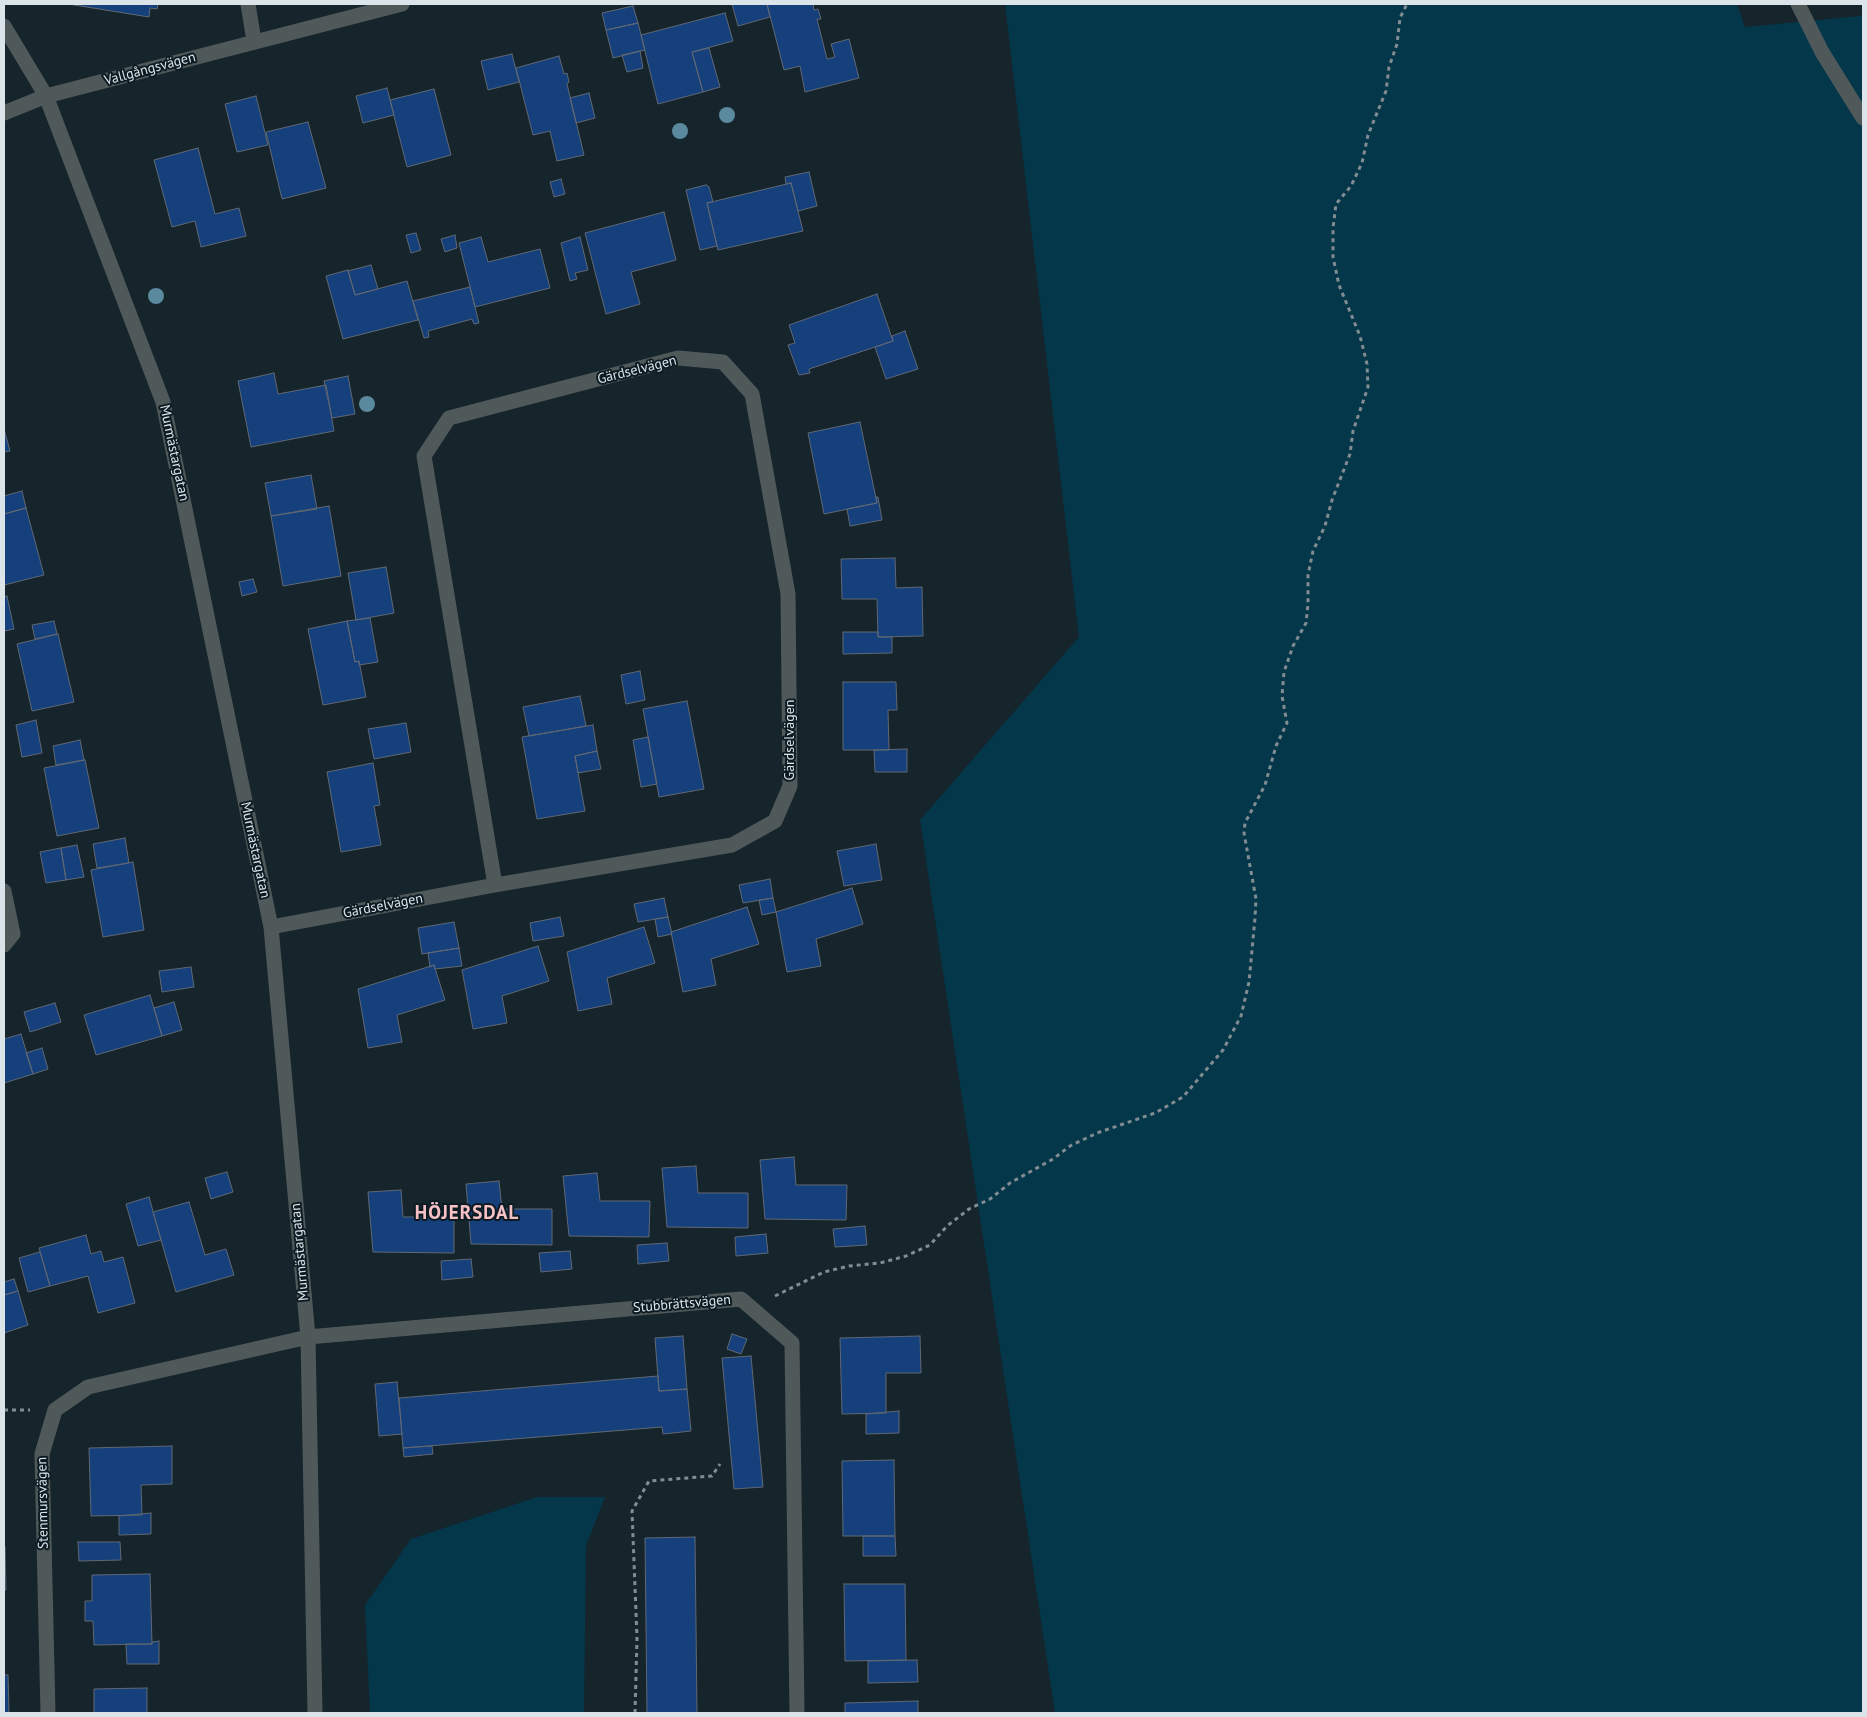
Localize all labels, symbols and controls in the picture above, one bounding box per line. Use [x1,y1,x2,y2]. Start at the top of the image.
street label: Vallgångsvägen [102,49,198,89]
street label: Gärdselvägen [596,352,678,388]
street label: Murmästargatan [156,403,192,503]
street label: Gärdselvägen [782,700,798,780]
street label: Murmästargatan [237,800,273,900]
street label: Gärdselvägen [342,890,424,922]
street label: Murmästargatan [287,1203,313,1301]
district label: HÖJERSDAL [414,1203,520,1225]
street label: Stubbrättsvägen [632,1291,732,1317]
street label: Stenmursvägen [34,1457,52,1549]

